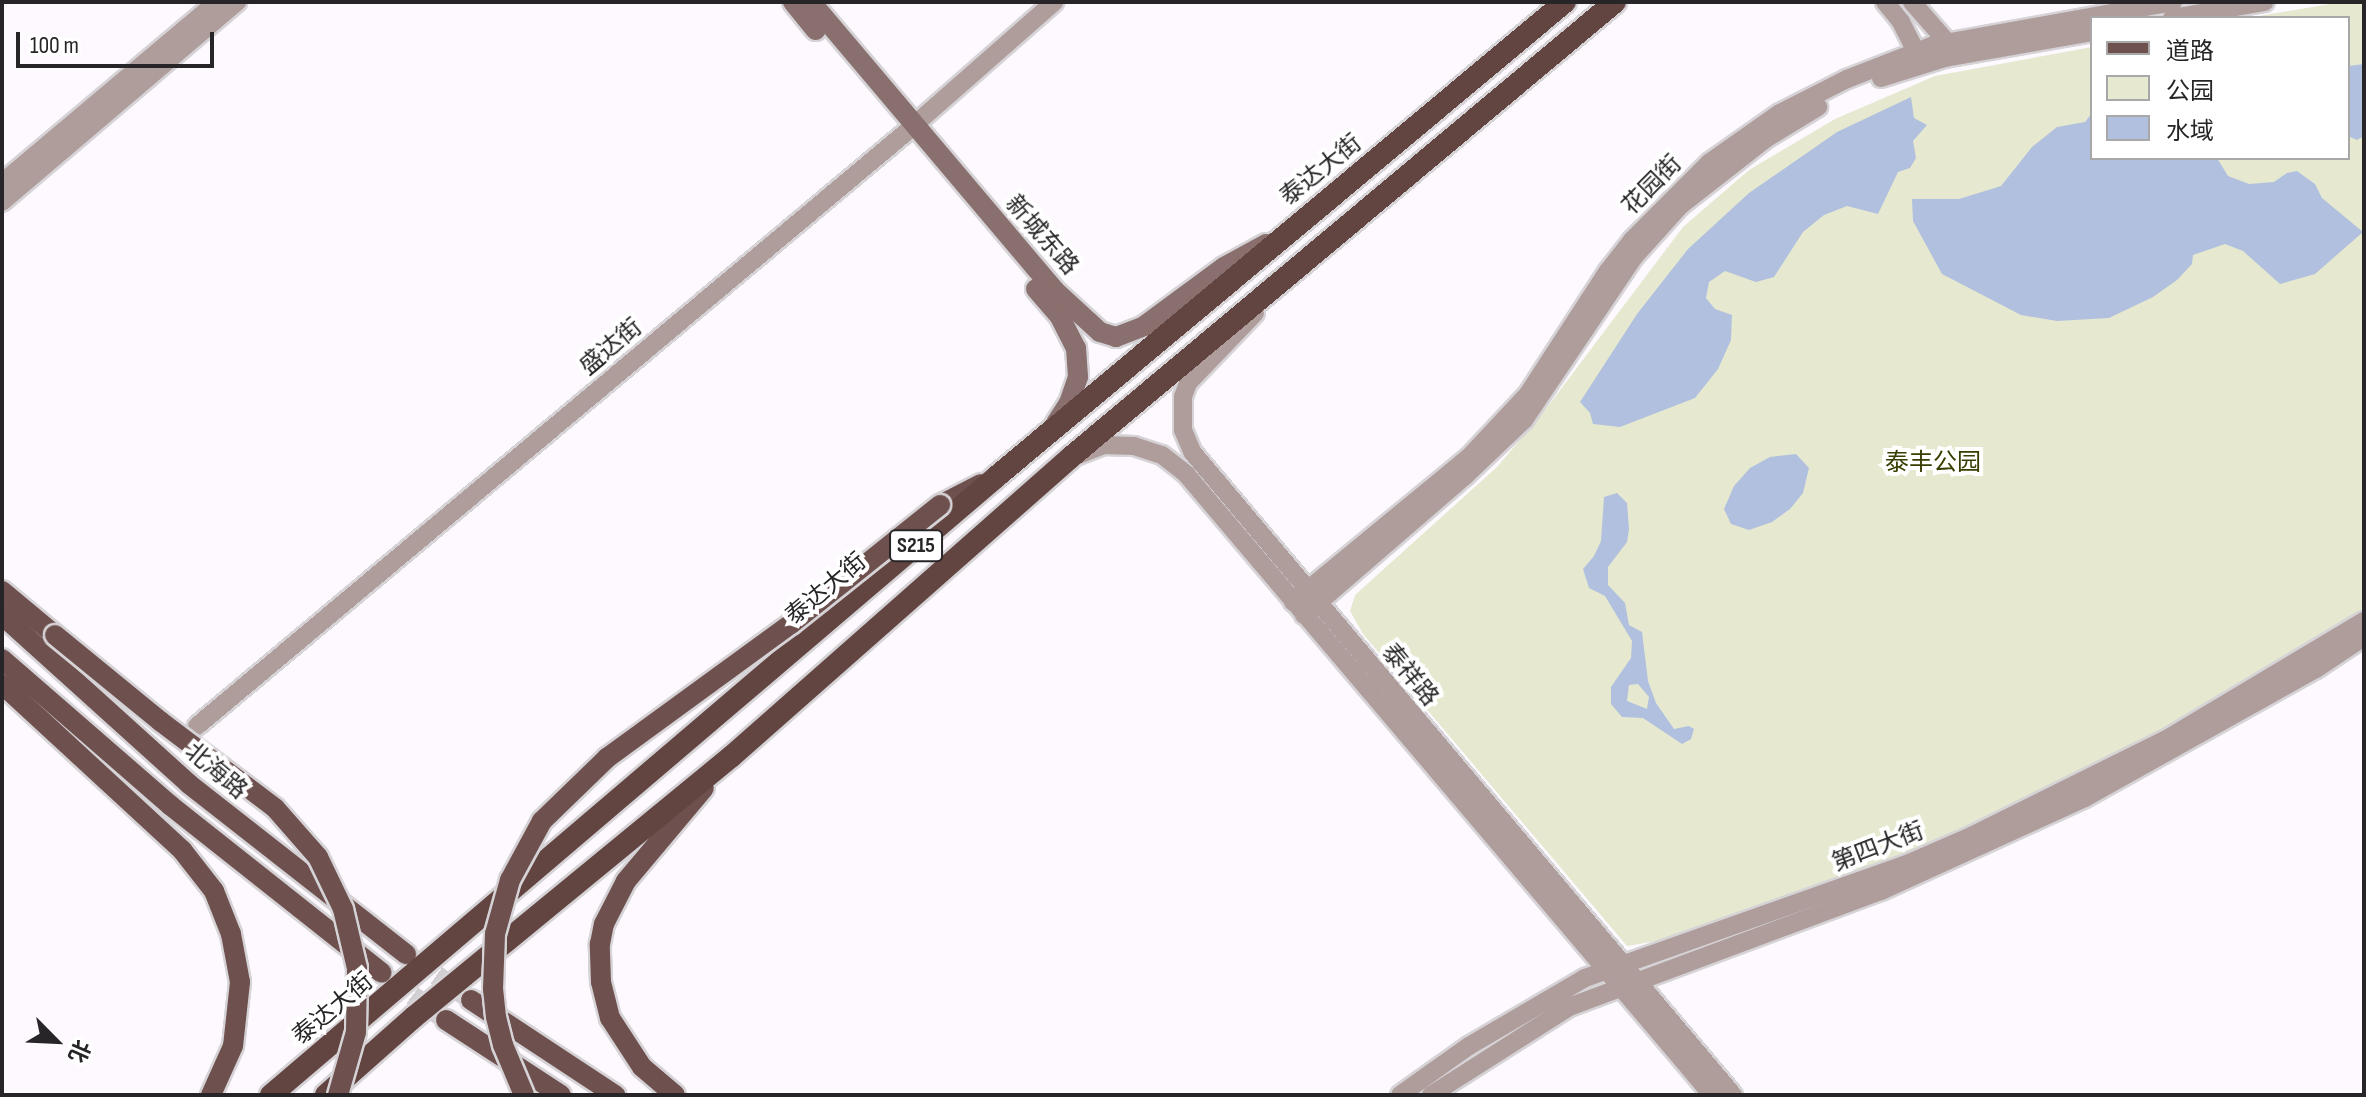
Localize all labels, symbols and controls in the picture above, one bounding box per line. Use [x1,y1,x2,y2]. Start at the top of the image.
scale bar [20,16,218,66]
legend [2090,16,2350,160]
text: 100 m [30,31,79,60]
text: 道路 [2166,37,2214,66]
text: 公园 [2166,77,2214,106]
text: 水域 [2166,117,2214,146]
street label: 泰达大街 [1275,129,1367,211]
street label: 花园街 [1616,149,1688,221]
street label: 新城东路 [1000,189,1084,281]
street label: 盛达街 [574,313,648,381]
park label: 泰丰公园 [1885,449,1981,477]
road number: S215 [888,528,944,564]
street label: 泰达大街 [780,547,872,631]
street label: 泰祥路 [1376,638,1444,712]
street label: 北海路 [179,737,253,805]
street label: 第四大街 [1828,816,1928,878]
street label: 泰达大街 [287,967,379,1051]
north arrow [16,1001,96,1081]
text: 北 [62,1035,95,1067]

